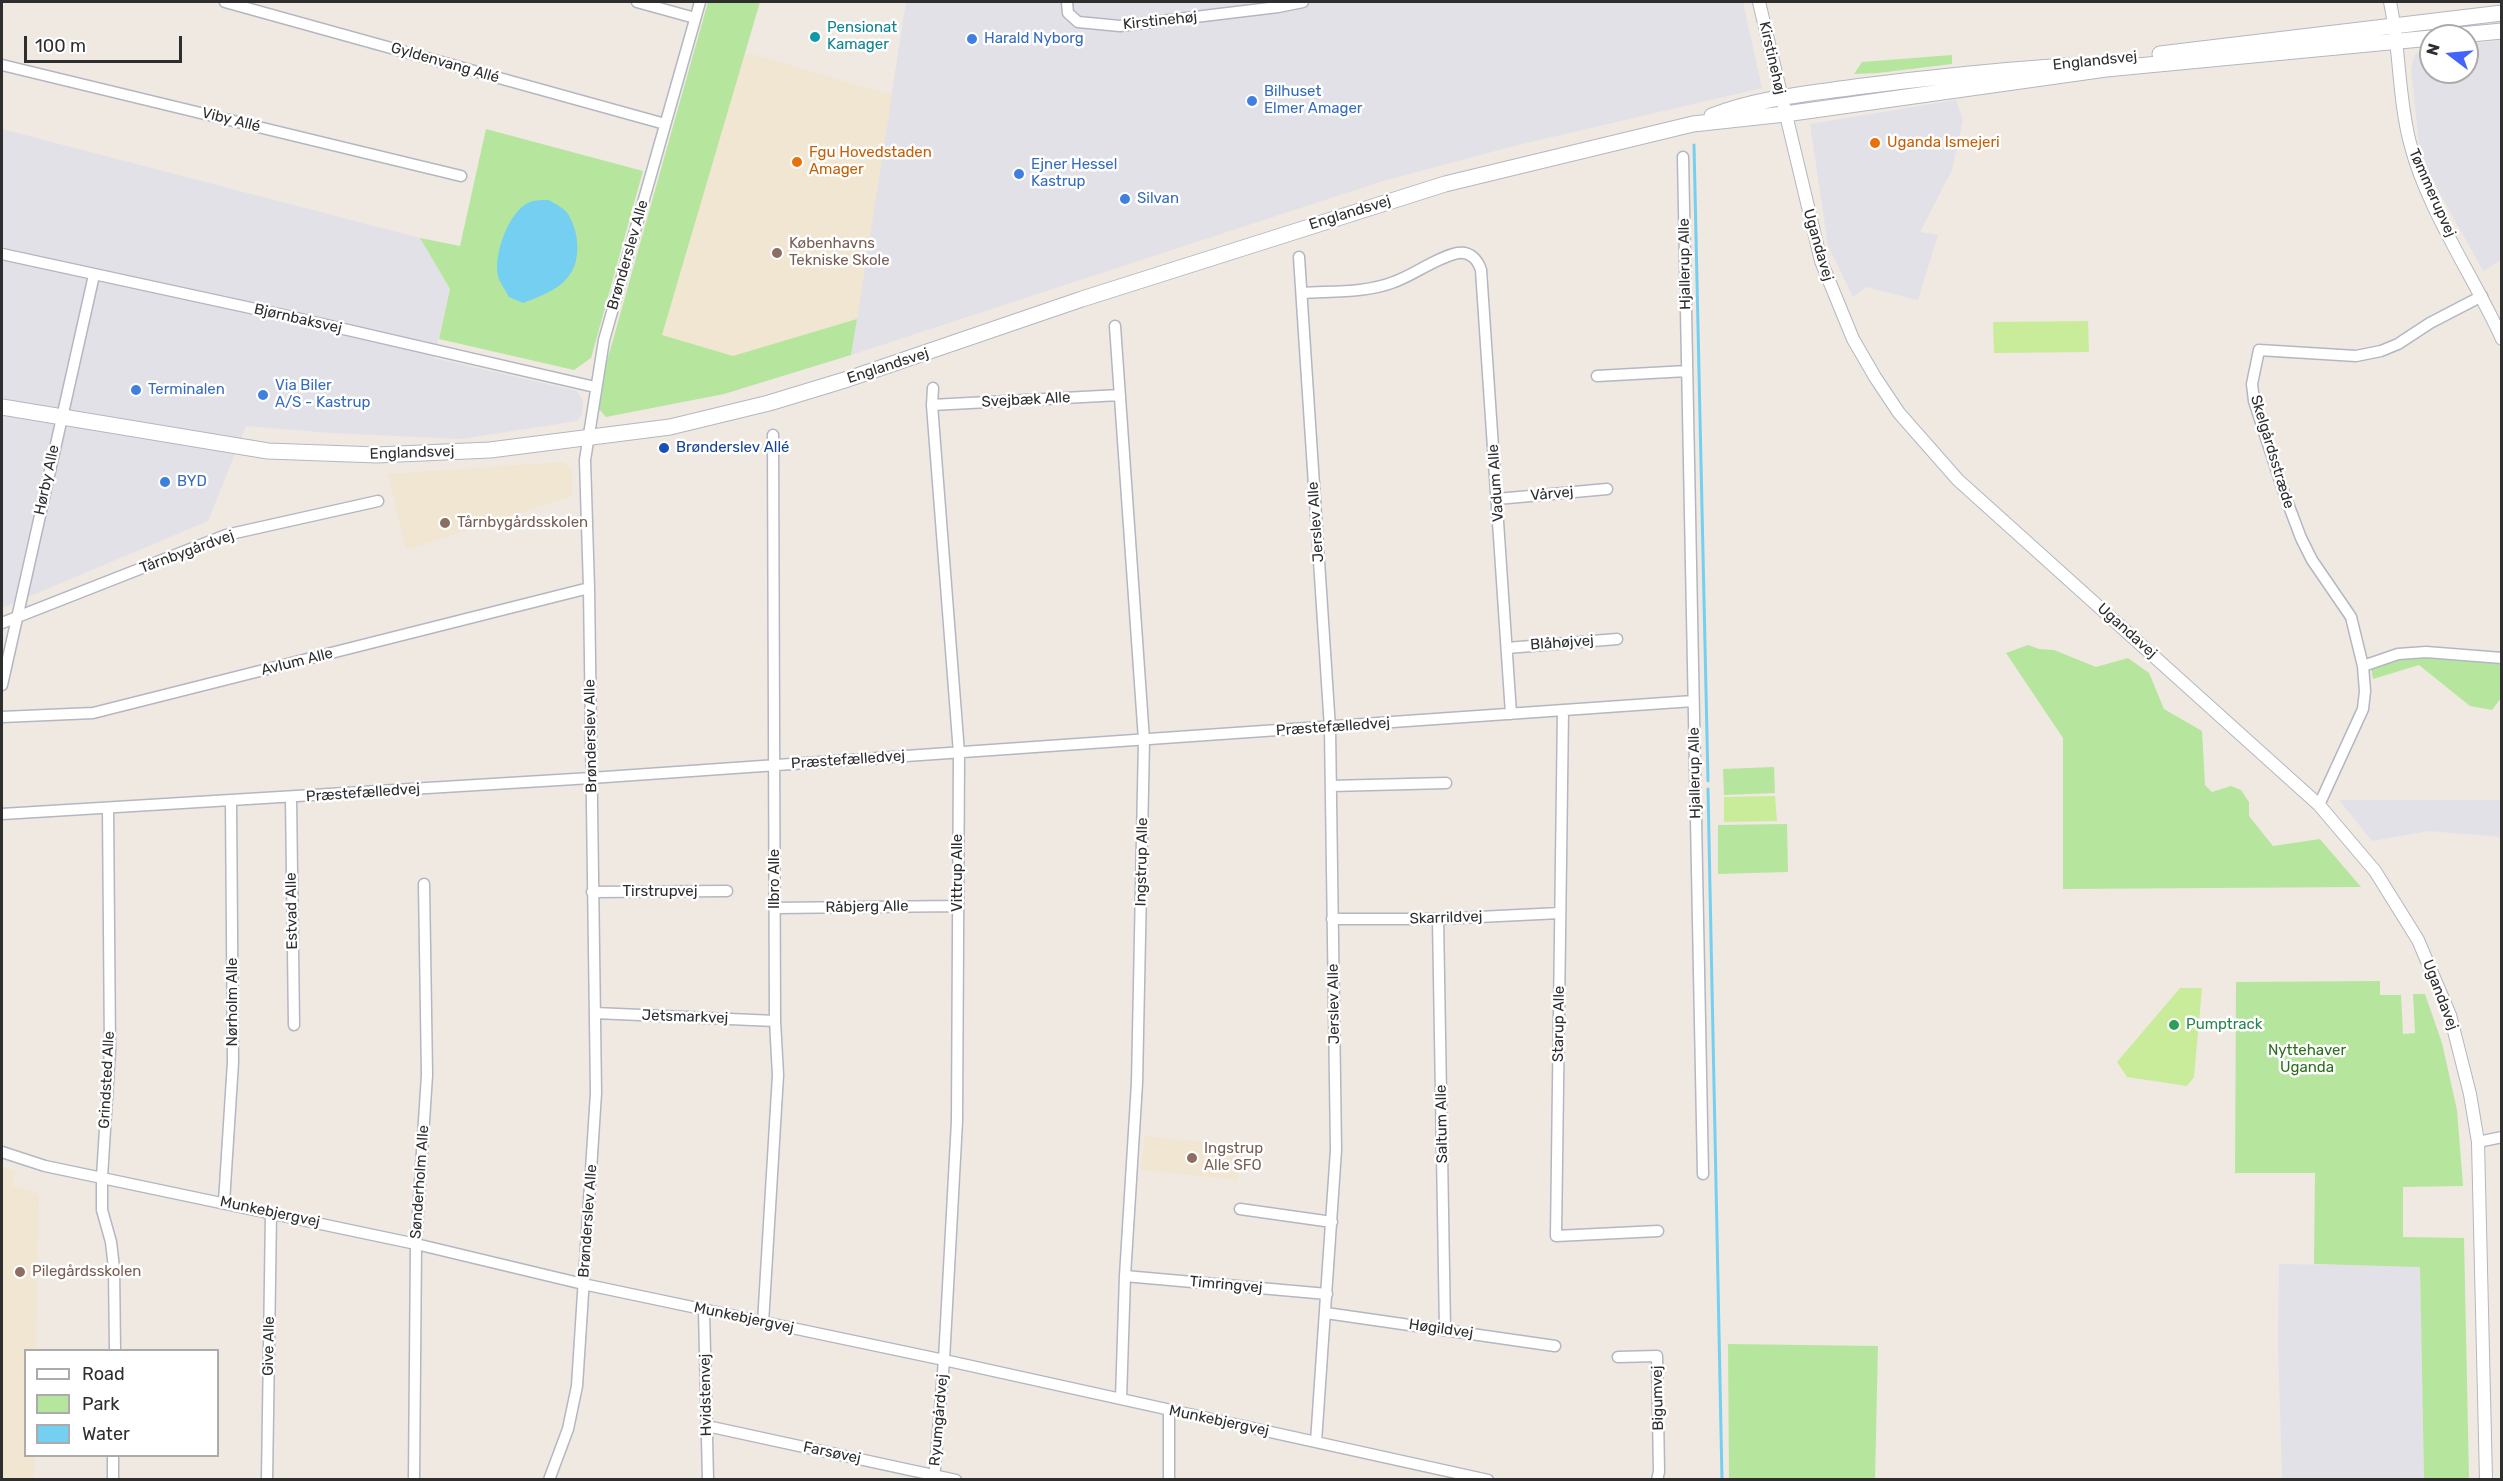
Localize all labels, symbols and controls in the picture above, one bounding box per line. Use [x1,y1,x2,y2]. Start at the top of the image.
street label: Kirstinehøj [1122,8,1198,34]
place label: Pensionat Kamager [827,19,897,54]
street label: Kirstinehøj [1755,20,1789,96]
scale bar [27,24,184,62]
north arrow [2419,24,2479,84]
marker: Pensionat Kamager [808,30,822,44]
place label: Harald Nyborg [984,30,1084,48]
marker: Harald Nyborg [965,32,979,46]
text: 100 m [35,35,86,57]
street label: Gyldenvang Allé [389,39,501,87]
text: N [2422,41,2444,58]
street label: Englandsvej [2052,48,2138,74]
place label: Bilhuset Elmer Amager [1264,83,1363,118]
marker: Bilhuset Elmer Amager [1245,94,1259,108]
street label: Viby Allé [200,104,262,136]
place label: Uganda Ismejeri [1887,134,2000,152]
marker: Uganda Ismejeri [1868,136,1882,150]
place label: Fgu Hovedstaden Amager [809,144,932,179]
street label: Tømmerupvej [2405,146,2459,240]
marker: Fgu Hovedstaden Amager [790,155,804,169]
place label: Ejner Hessel Kastrup [1031,156,1117,191]
marker: Ejner Hessel Kastrup [1012,167,1026,181]
place label: Silvan [1137,190,1179,208]
marker: Silvan [1118,192,1132,206]
street label: Englandsvej [1307,192,1393,234]
street label: Brønderslev Alle [604,198,652,312]
street label: Ugandavej [1799,207,1837,283]
street label: Hjallerup Alle [1675,218,1695,310]
place label: Københavns Tekniske Skole [789,235,890,270]
marker: Københavns Tekniske Skole [770,246,784,260]
street label: Bjørnbaksvej [252,300,344,338]
street label: Englandsvej [845,344,931,388]
place label: Via Biler A/S - Kastrup [275,377,370,412]
place label: Terminalen [148,381,225,399]
marker: Terminalen [129,383,143,397]
marker: Via Biler A/S - Kastrup [256,388,270,402]
street label: Svejbæk Alle [981,389,1071,411]
street label: Skelgårdsstræde [2246,393,2298,511]
place label: Brønderslev Allé [676,439,789,457]
marker: Brønderslev Allé [657,441,671,455]
street label: Hørby Alle [31,443,63,517]
street label: Englandsvej [369,443,455,463]
street label: Vadum Alle [1484,443,1508,523]
place label: BYD [177,473,207,491]
marker: BYD [158,475,172,489]
street label: Jerslev Alle [1304,481,1328,563]
street label: Vårvej [1530,483,1574,505]
place label: Tårnbygårdsskolen [457,514,588,532]
marker: Tårnbygårdsskolen [438,516,452,530]
street label: Tårnbygårdvej [137,527,237,577]
street label: Ugandavej [2093,600,2161,662]
street label: Blåhøjvej [1530,632,1594,654]
street label: Avlum Alle [259,644,335,680]
street label: Brønderslev Alle [581,679,601,793]
street label: Præstefælledvej [1275,714,1391,740]
street label: Hjallerup Alle [1685,727,1705,819]
street label: Præstefælledvej [790,747,906,773]
street label: Præstefælledvej [305,780,421,806]
street label: Ingstrup Alle [1132,817,1152,907]
street label: Vittrup Alle [949,834,967,912]
street label: Ilbro Alle [766,849,784,909]
street label: Estvad Alle [282,872,302,950]
street label: Tirstrupvej [622,883,698,901]
street label: Råbjerg Alle [825,897,909,917]
street label: Skarrildvej [1409,908,1483,928]
street label: Ugandavej [2418,957,2462,1033]
street label: Nørholm Alle [224,958,242,1046]
street label: Jerslev Alle [1324,963,1344,1045]
street label: Starup Alle [1549,986,1569,1062]
street label: Jetsmarkvej [641,1006,729,1028]
place label: Pumptrack [2186,1016,2263,1034]
marker: Pumptrack [2167,1018,2181,1032]
street label: Grindsted Alle [95,1031,119,1129]
park label: Nyttehaver Uganda [2268,1042,2346,1077]
street label: Saltum Alle [1432,1084,1452,1164]
street label: Sønderholm Alle [407,1124,433,1240]
place label: Ingstrup Alle SFO [1204,1140,1263,1175]
marker: Ingstrup Alle SFO [1185,1151,1199,1165]
street label: Brønderslev Alle [575,1164,601,1278]
street label: Munkebjergvej [218,1193,322,1231]
place label: Pilegårdsskolen [32,1263,141,1281]
marker: Pilegårdsskolen [13,1265,27,1279]
street label: Timringvej [1189,1273,1263,1297]
street label: Munkebjergvej [692,1299,796,1337]
street label: Give Alle [259,1316,279,1376]
street label: Høgildvej [1408,1316,1474,1342]
legend [24,1349,219,1457]
street label: Hvidstenvej [696,1354,716,1436]
text: Road [82,1363,125,1385]
street label: Bigumvej [1648,1365,1668,1431]
street label: Ryumgårdvej [926,1373,952,1467]
text: Park [82,1393,119,1415]
street label: Munkebjergvej [1167,1402,1271,1440]
text: Water [82,1423,130,1445]
street label: Farsøvej [802,1438,862,1468]

